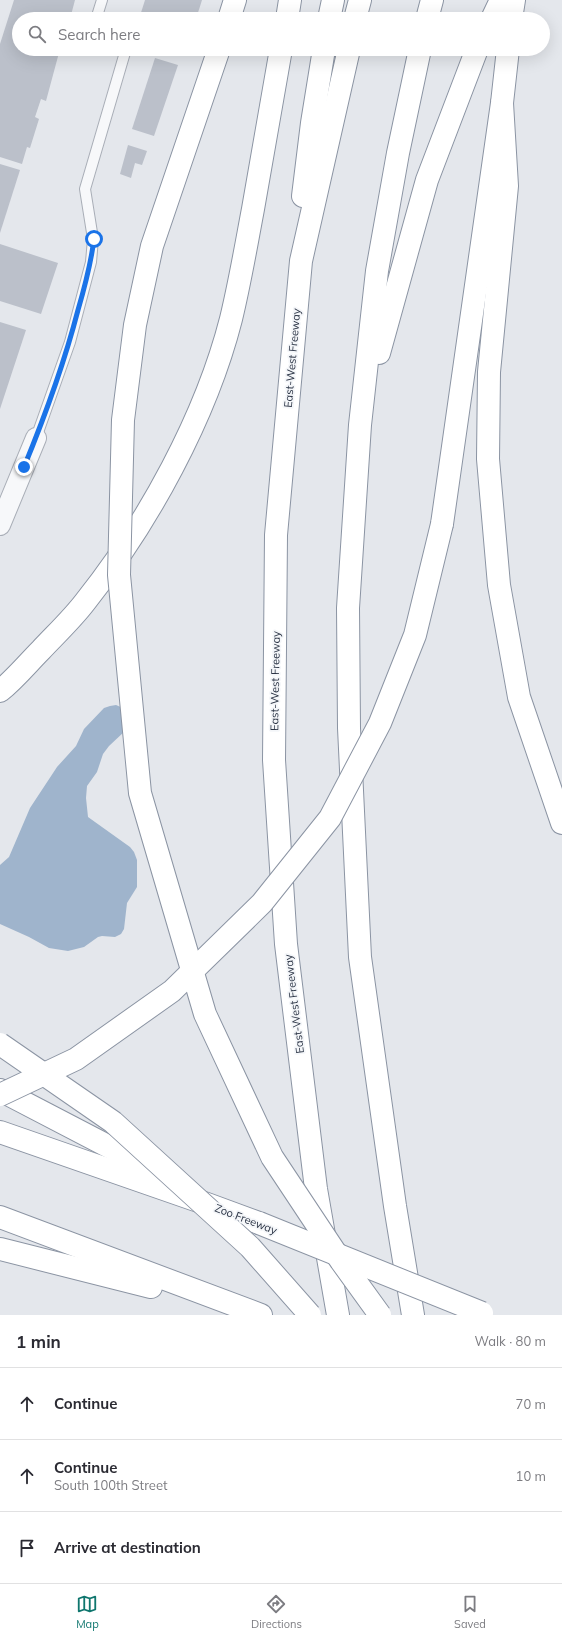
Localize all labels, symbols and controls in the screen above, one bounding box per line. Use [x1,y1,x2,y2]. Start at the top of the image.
search box [12,12,550,56]
icon: search [26,23,48,45]
text: Search here [58,25,140,44]
route start [85,230,103,248]
street label: East-West Freeway [281,308,303,408]
route end [15,458,33,476]
street label: East-West Freeway [267,631,283,731]
street label: East-West Freeway [281,954,307,1054]
street label: Zoo Freeway [213,1201,279,1237]
text: 1 min [16,1331,61,1352]
text: Walk · 80 m [475,1333,546,1349]
icon: ahead [16,1393,38,1415]
text: Continue [54,1394,117,1413]
text: 70 m [516,1396,546,1412]
text: Continue [54,1458,117,1477]
icon: ahead [16,1465,38,1487]
text: 10 m [516,1468,546,1484]
text: South 100th Street [54,1477,168,1493]
icon: arrive [16,1537,38,1559]
text: Arrive at destination [54,1538,201,1557]
tab: Map [76,1593,99,1631]
tab: Directions [251,1593,302,1631]
tab: Saved [454,1593,486,1631]

